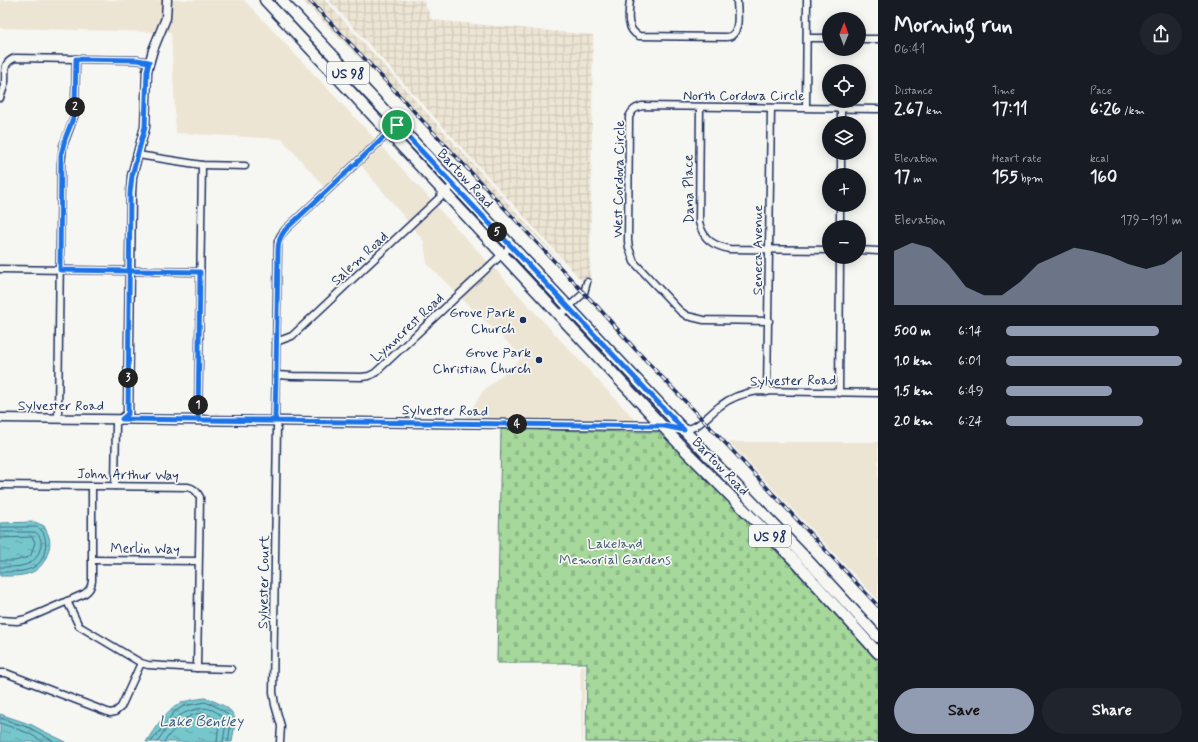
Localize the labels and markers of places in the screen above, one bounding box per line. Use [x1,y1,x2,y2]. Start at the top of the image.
pin: 2 [65,97,85,117]
pin [380,108,414,142]
pin: 5 [487,222,507,242]
place label: Grove Park Church [449,304,515,338]
marker: Grove Park Church [518,315,528,325]
place label: Grove Park Christian Church [433,344,531,378]
marker: Grove Park Christian Church [534,355,544,365]
pin: 3 [118,368,138,388]
pin: 1 [188,395,208,415]
pin: 4 [507,414,527,434]

